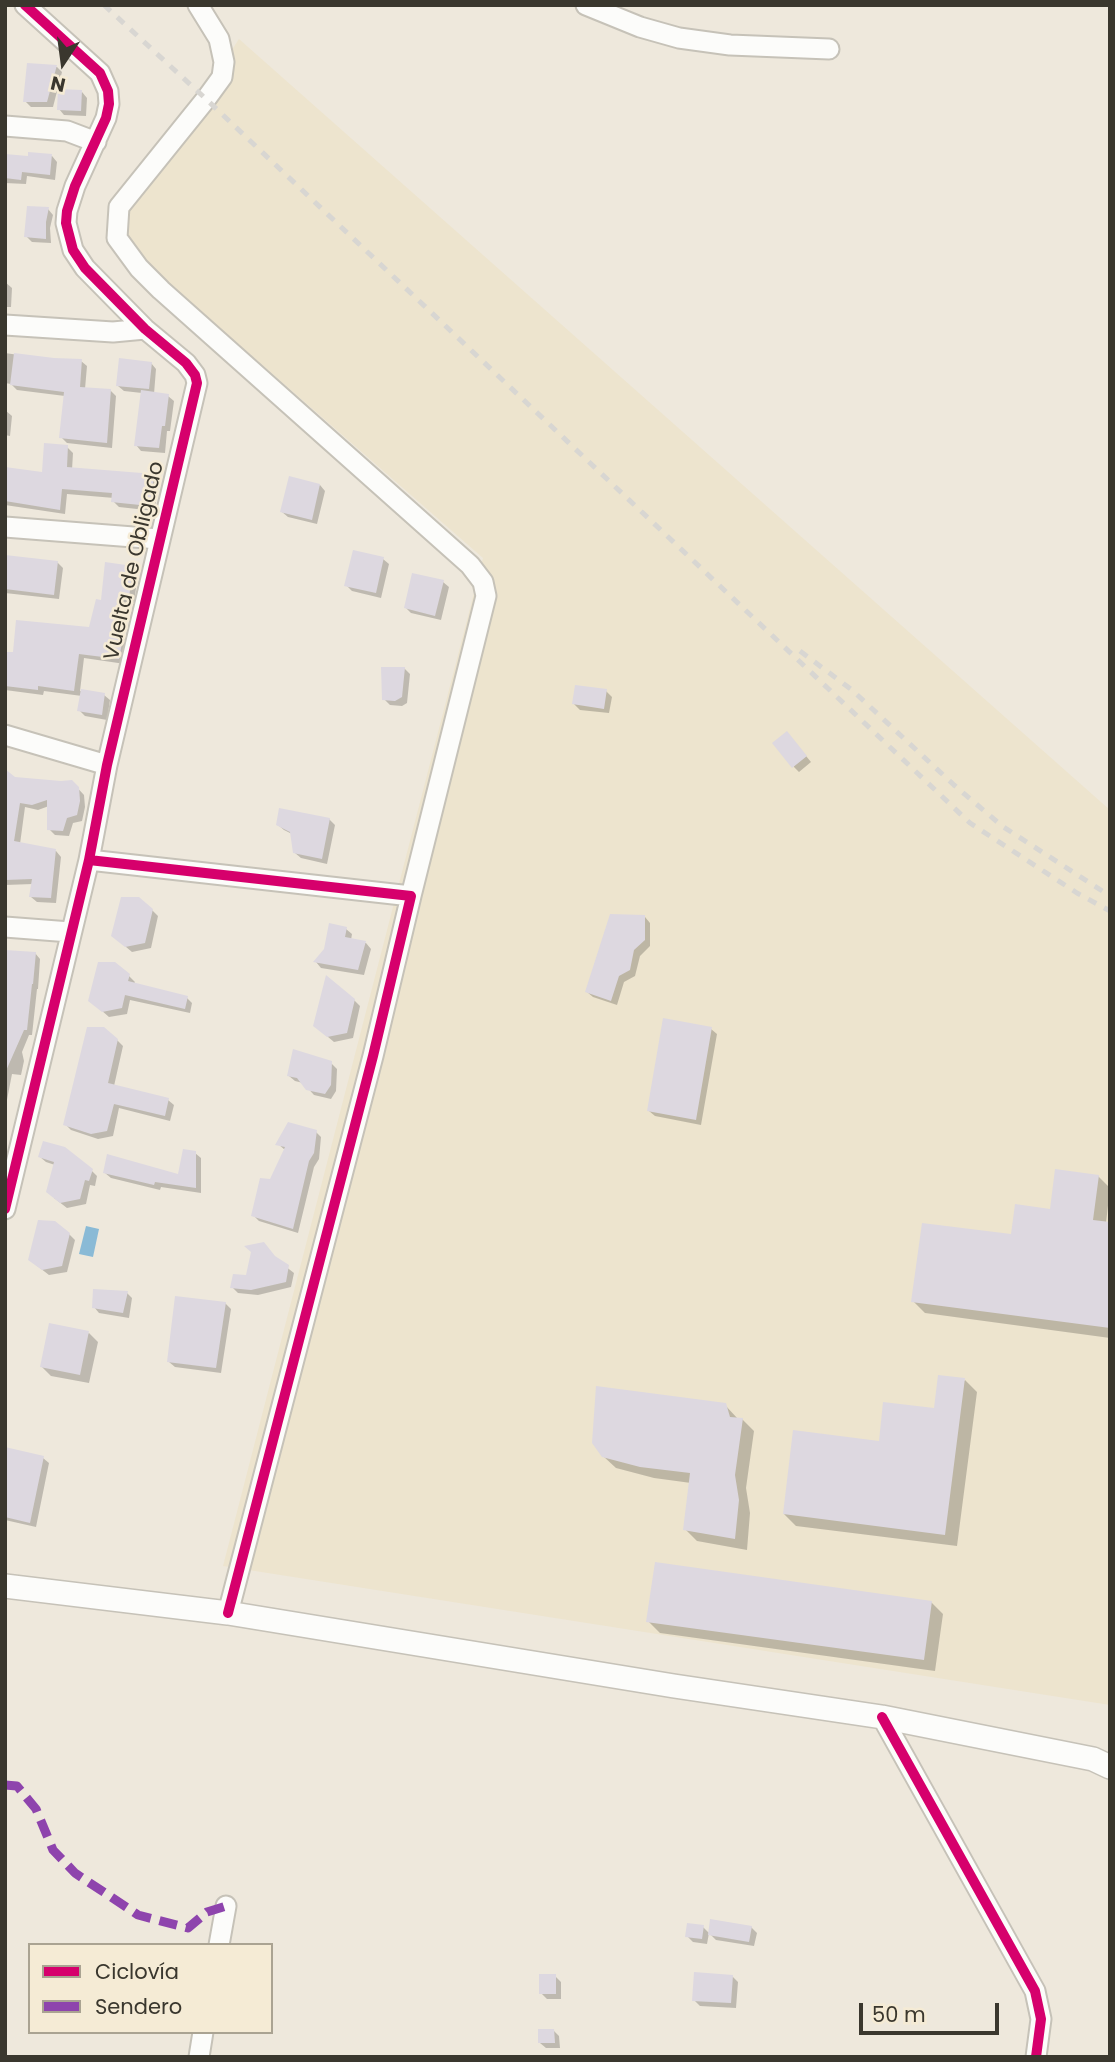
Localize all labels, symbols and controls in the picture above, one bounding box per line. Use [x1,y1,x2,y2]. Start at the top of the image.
north arrow [28,28,98,98]
text: N [48,69,68,99]
street label: Vuelta de Obligado [100,459,170,663]
legend [28,1943,273,2034]
text: Ciclovía [95,1957,179,1986]
scale bar [863,1988,1003,2032]
text: Sendero [95,1992,182,2021]
text: 50 m [872,2000,926,2029]

